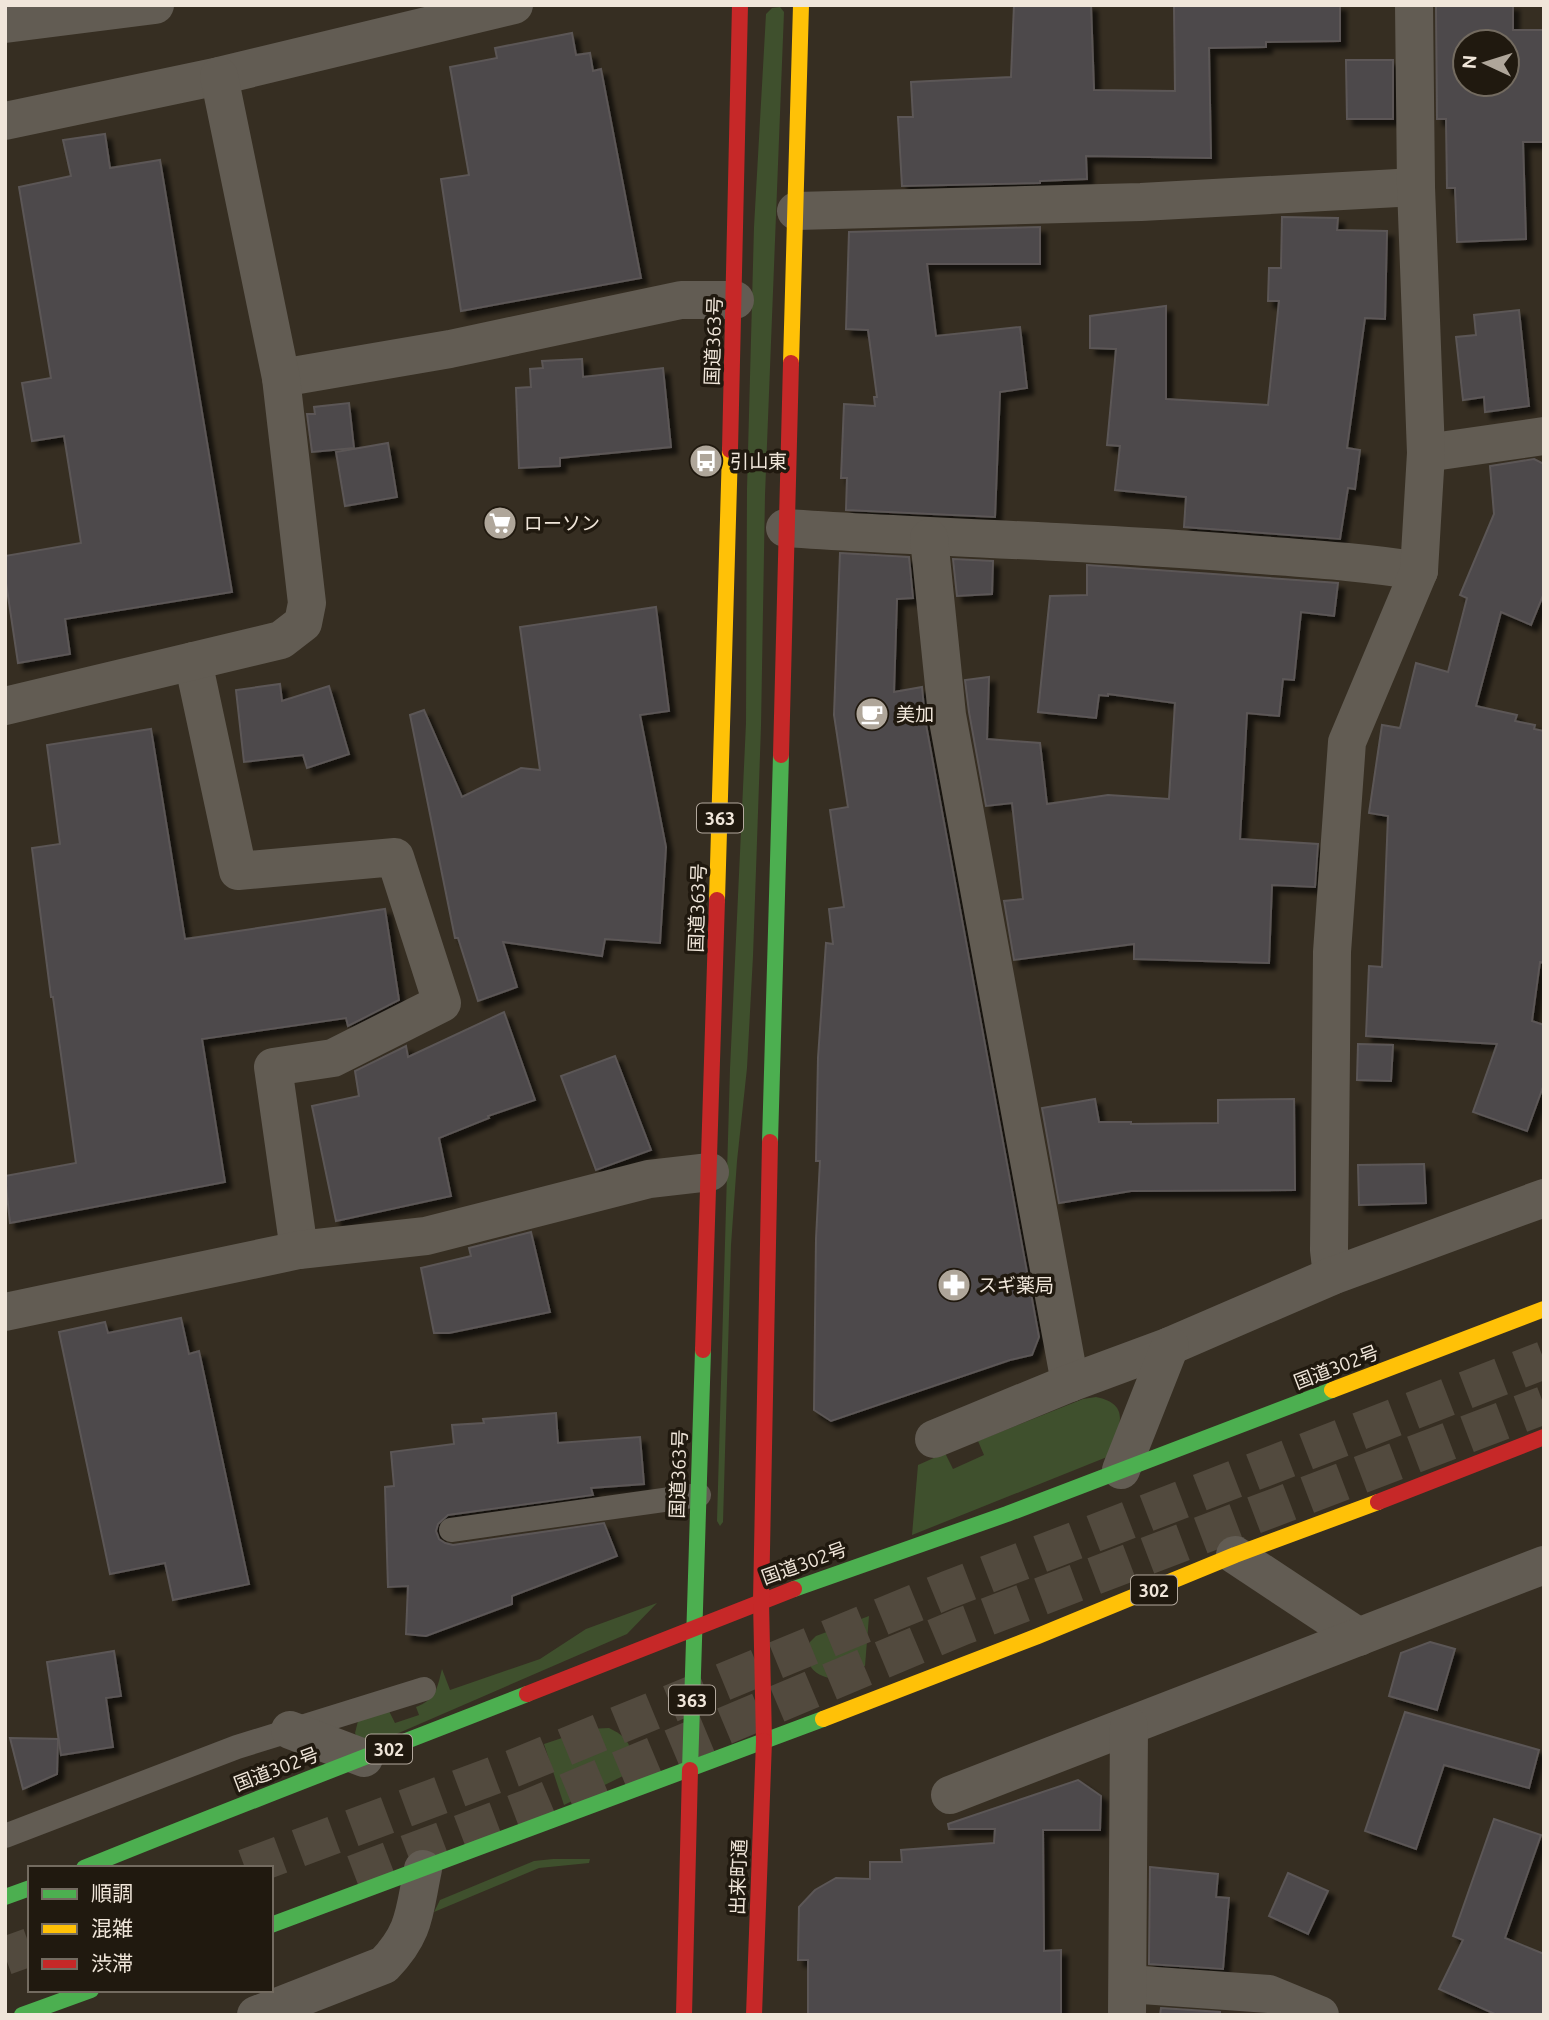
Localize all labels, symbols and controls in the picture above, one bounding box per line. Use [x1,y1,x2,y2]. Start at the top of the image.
north arrow [1451,28,1521,98]
text: N [1458,54,1481,70]
street label: 国道363号 [700,296,726,386]
bus stop icon: 引山東 [687,442,725,480]
place label: 引山東 [730,450,787,472]
supermarket icon: ローソン [481,504,519,542]
place label: ローソン [524,512,600,534]
cafe icon: 美加 [853,695,891,733]
place label: 美加 [896,703,934,725]
road number: 363 [697,804,743,832]
street label: 国道363号 [684,863,710,953]
pharmacy icon: スギ薬局 [935,1266,973,1304]
place label: スギ薬局 [978,1274,1054,1296]
street label: 国道302号 [1290,1341,1382,1393]
street label: 国道363号 [665,1429,691,1519]
street label: 国道302号 [758,1537,850,1589]
road number: 302 [1131,1576,1177,1604]
road number: 363 [669,1686,715,1714]
road number: 302 [366,1734,412,1764]
street label: 国道302号 [230,1743,322,1795]
street label: 出来町通 [726,1839,750,1915]
legend [28,1866,273,1992]
text: 順調 [91,1881,133,1905]
text: 混雑 [91,1916,133,1940]
text: 渋滞 [91,1951,133,1975]

